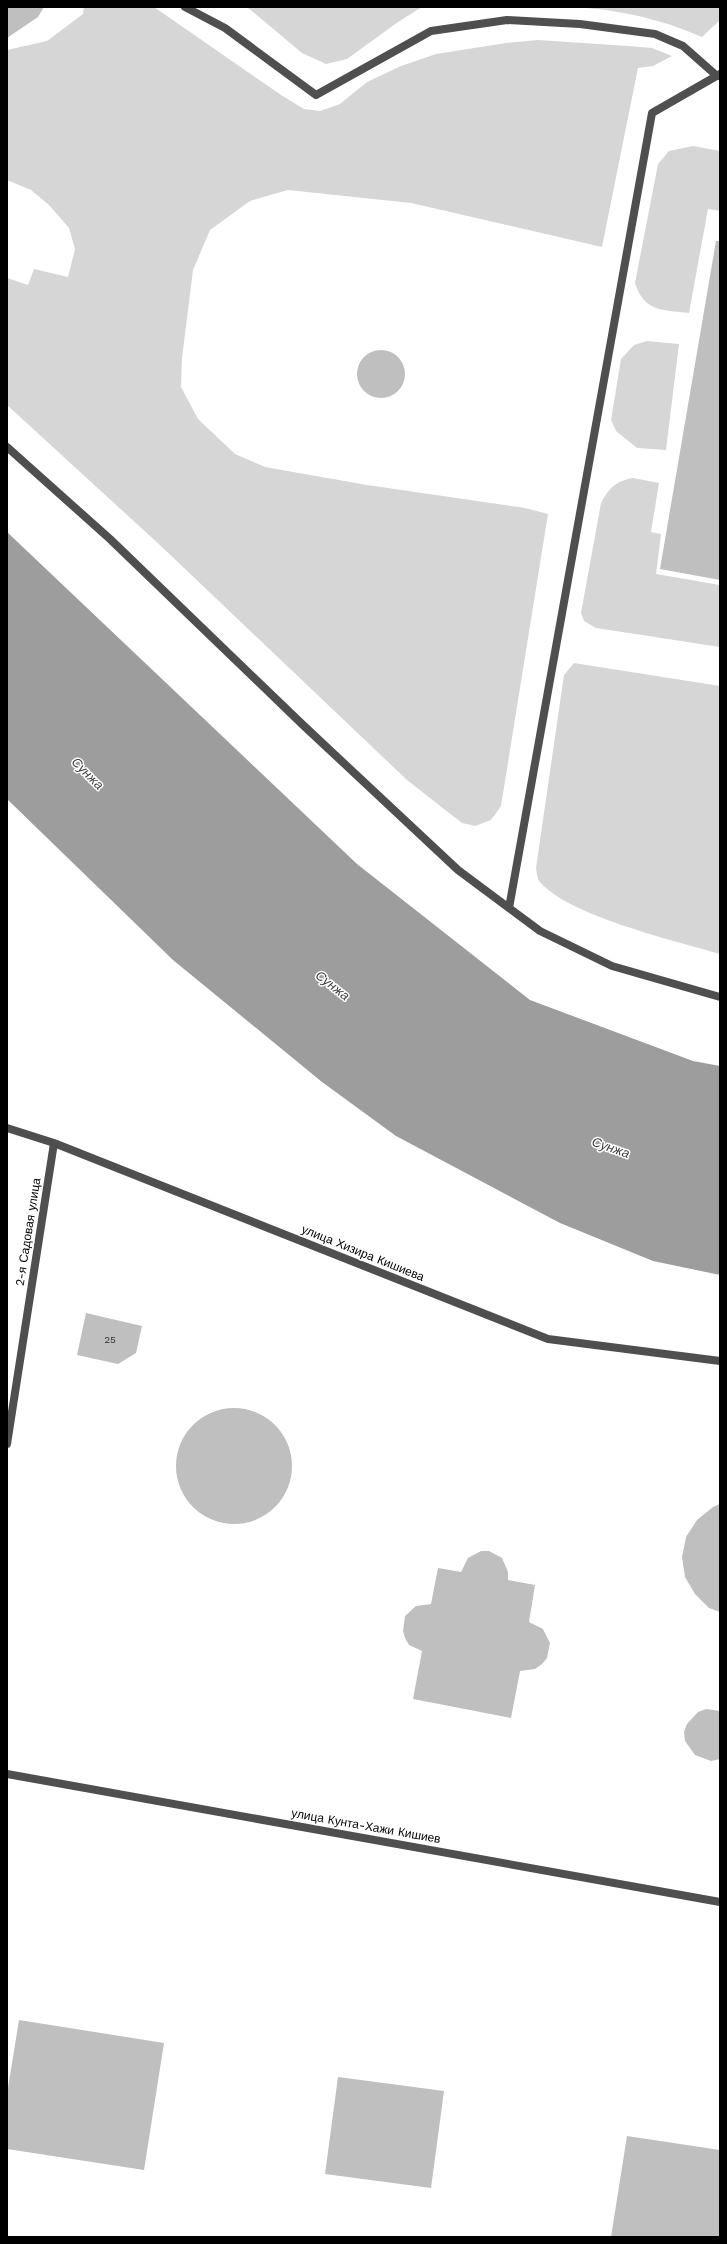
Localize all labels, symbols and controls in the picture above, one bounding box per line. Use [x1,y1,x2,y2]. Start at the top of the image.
water label: Сунжа [69,754,107,792]
water label: Сунжа [313,967,353,1003]
water label: Сунжа [590,1134,632,1161]
street label: 2-я Садовая улица [13,1177,43,1287]
street label: улица Хизира Кишиева [300,1222,427,1284]
house number: 25 [104,1334,116,1345]
street label: улица Кунта-Хажи Кишиев [290,1806,442,1846]

